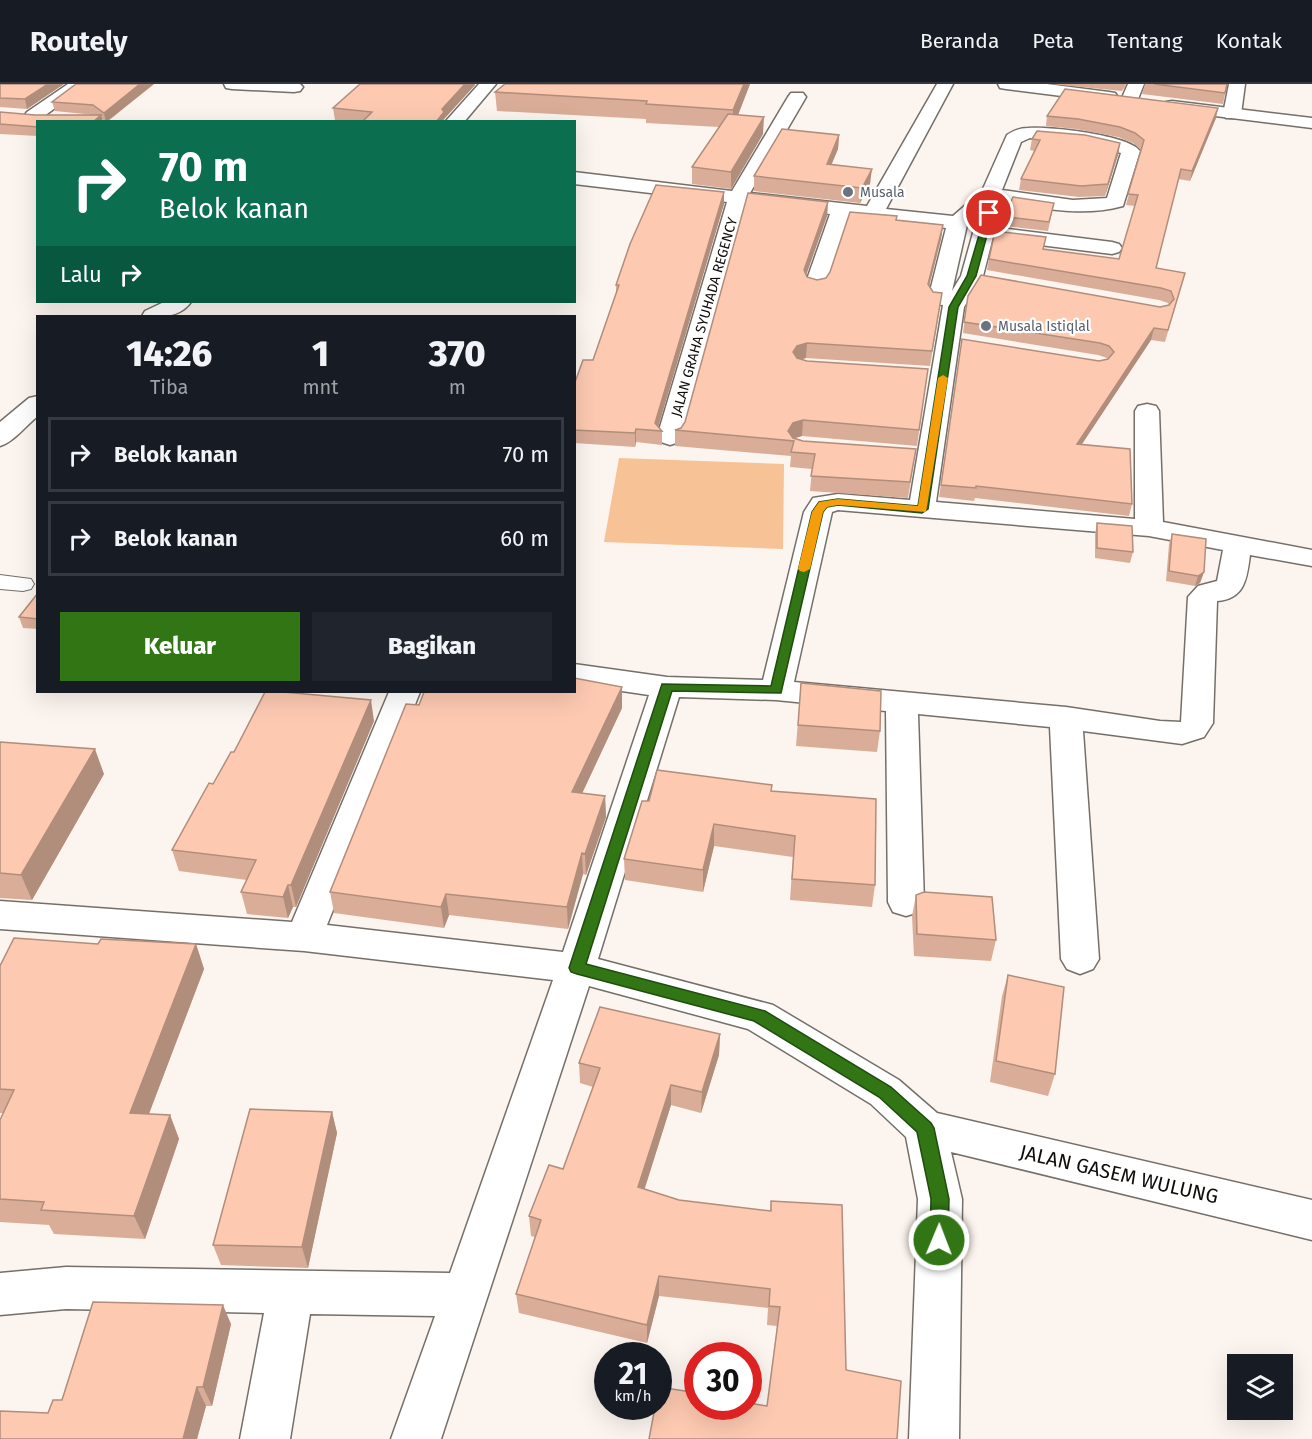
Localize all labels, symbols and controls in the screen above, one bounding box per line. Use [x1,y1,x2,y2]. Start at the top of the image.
text: Routely [30,25,128,58]
text: Beranda [920,28,999,54]
text: Peta [1032,28,1074,54]
text: Tentang [1107,28,1183,54]
text: Kontak [1216,28,1282,54]
text: 70 m [159,142,248,192]
icon: right [60,144,138,222]
place label: Musala [860,184,905,201]
marker: Musala [841,185,855,199]
pin [963,187,1014,238]
text: Belok kanan [159,193,309,225]
icon: arrive [972,196,1005,229]
street label: JALAN GRAHA SYUHADA REGENCY [668,215,741,419]
icon: right [114,258,147,291]
text: Lalu [60,261,102,288]
place label: Musala Istiqlal [998,318,1090,335]
marker: Musala Istiqlal [979,319,993,333]
text: 14:26 [126,332,212,376]
text: 1 [312,332,329,376]
text: 370 [429,332,486,376]
text: Tiba [150,375,188,399]
text: mnt [302,375,339,399]
text: m [449,375,466,399]
icon: right [63,438,96,471]
text: Belok kanan [114,441,238,468]
text: 70 m [503,441,549,468]
icon: right [63,522,96,555]
text: Belok kanan [114,525,238,552]
text: 60 m [500,525,549,552]
button: Keluar [60,612,300,681]
button: Bagikan [312,612,552,681]
street label: JALAN GASEM WULUNG [1017,1139,1221,1209]
position arrow [907,1208,971,1272]
speed limit sign: 30 [684,1342,762,1420]
map controls [1227,1354,1293,1420]
button: layers [1227,1354,1293,1420]
text: 21 [619,1356,647,1392]
text: km/h [614,1387,652,1405]

